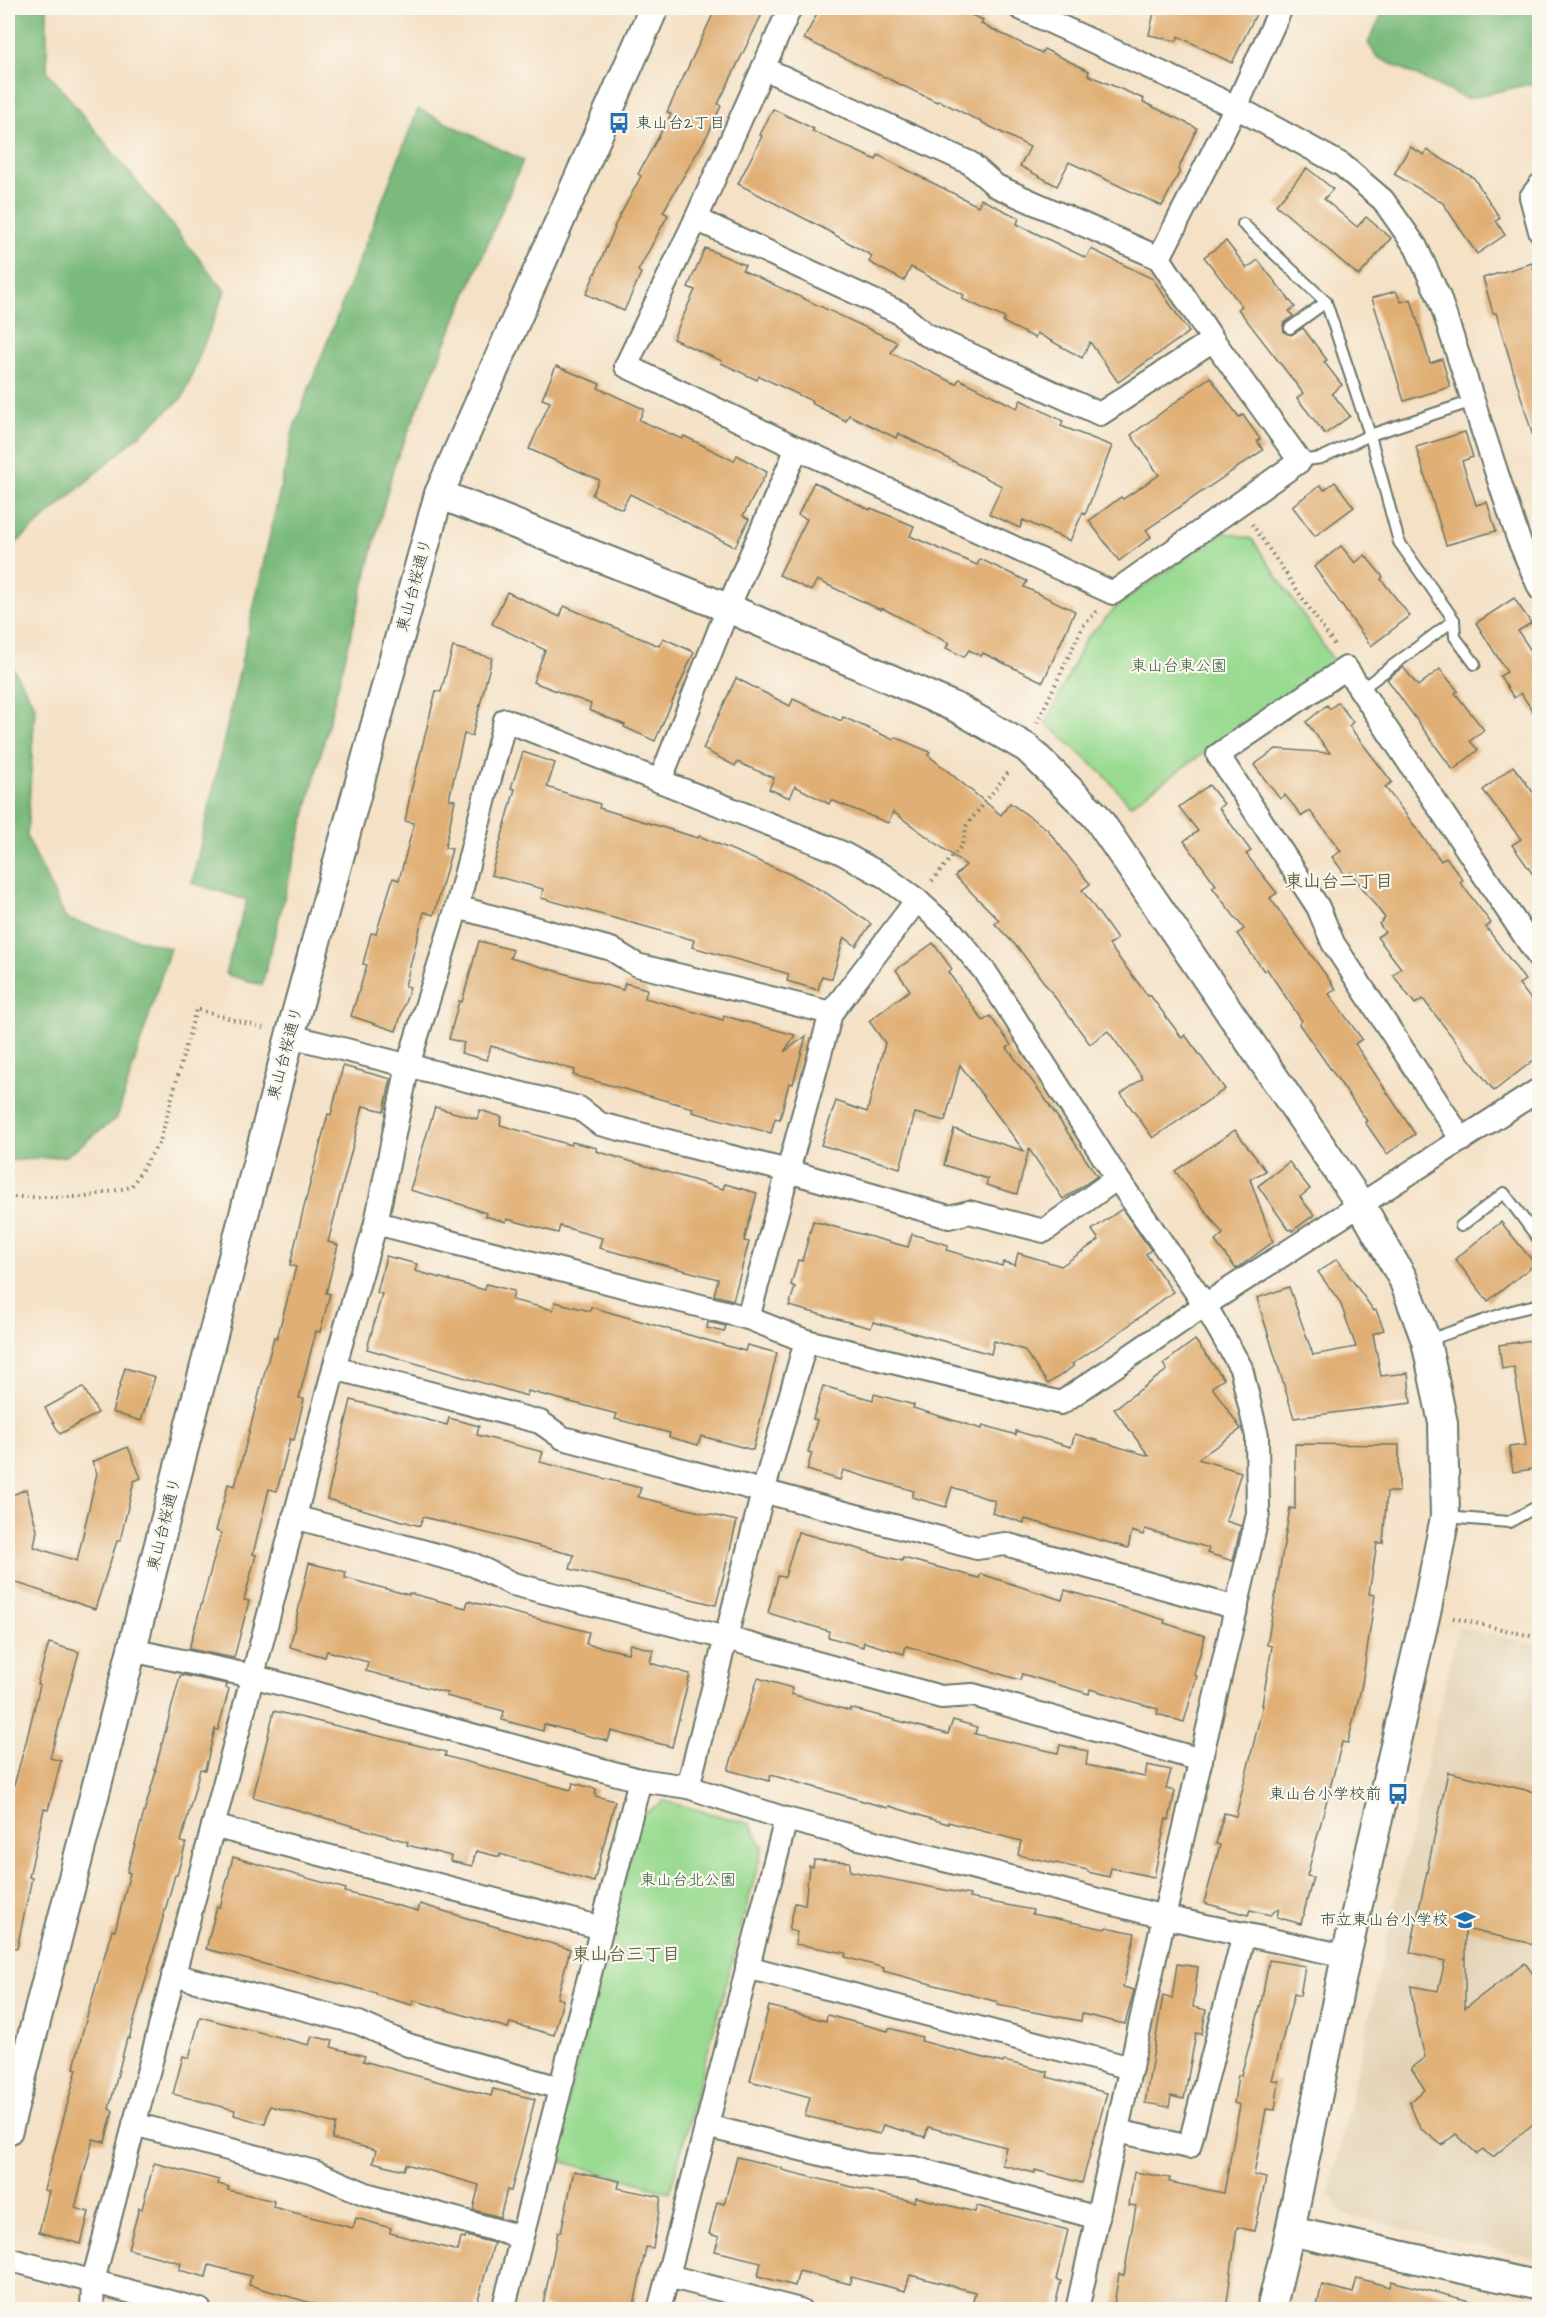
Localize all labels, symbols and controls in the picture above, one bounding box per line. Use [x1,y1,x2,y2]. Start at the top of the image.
bus stop icon: 東山台2丁目 [607,111,631,135]
place label: 東山台2丁目 [636,112,725,134]
street label: 東山台桜通り [391,536,437,634]
park label: 東山台東公園 [1131,655,1227,677]
district label: 東山台二丁目 [1285,869,1393,894]
street label: 東山台桜通り [262,1004,308,1102]
street label: 東山台桜通り [142,1475,186,1573]
bus stop icon: 東山台小学校前 [1386,1782,1410,1806]
place label: 東山台小学校前 [1269,1783,1381,1805]
park label: 東山台北公園 [640,1869,736,1891]
school or university icon: 市立東山台小学校 [1453,1908,1477,1932]
place label: 市立東山台小学校 [1320,1909,1448,1931]
district label: 東山台三丁目 [572,1942,680,1967]

